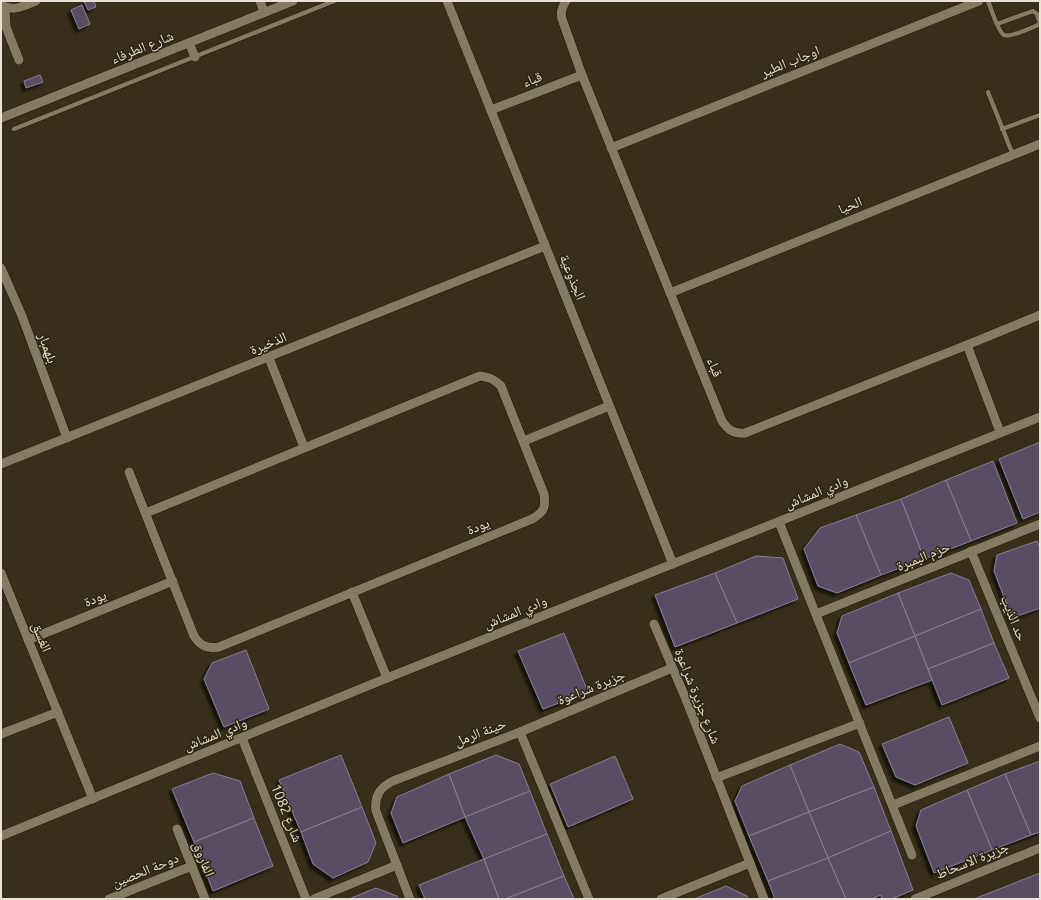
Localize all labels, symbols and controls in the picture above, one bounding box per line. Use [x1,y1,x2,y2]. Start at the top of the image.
street label: شارع الطرفاء [108,27,176,69]
street label: اوجاب الطير [757,42,822,81]
street label: قباء [520,68,544,90]
street label: الحيا [836,193,864,217]
street label: الجذوعية [556,252,589,302]
street label: الذخيرة [247,328,289,359]
street label: بلهمبار [34,330,61,366]
street label: قباء [704,355,726,379]
street label: وادي المشاش [782,472,851,515]
street label: يودة [464,514,492,539]
street label: حزم البمبرة [894,538,953,576]
street label: يودة [81,586,109,611]
street label: وادي المشاش [481,592,550,635]
street label: حد الذيب [997,593,1030,643]
street label: الغسق [27,620,55,655]
street label: شارع جزيرة شراعوة [670,646,724,747]
street label: جزيرة شراعوة [555,666,628,709]
street label: وادي المشاش [181,714,250,757]
street label: حينة الرمل [452,715,509,750]
street label: شارع 1082 [266,782,306,845]
street label: جزيرة الاسحاط [933,838,1011,883]
street label: الفاروق [189,839,218,879]
street label: دوحة الحصين [109,849,181,892]

